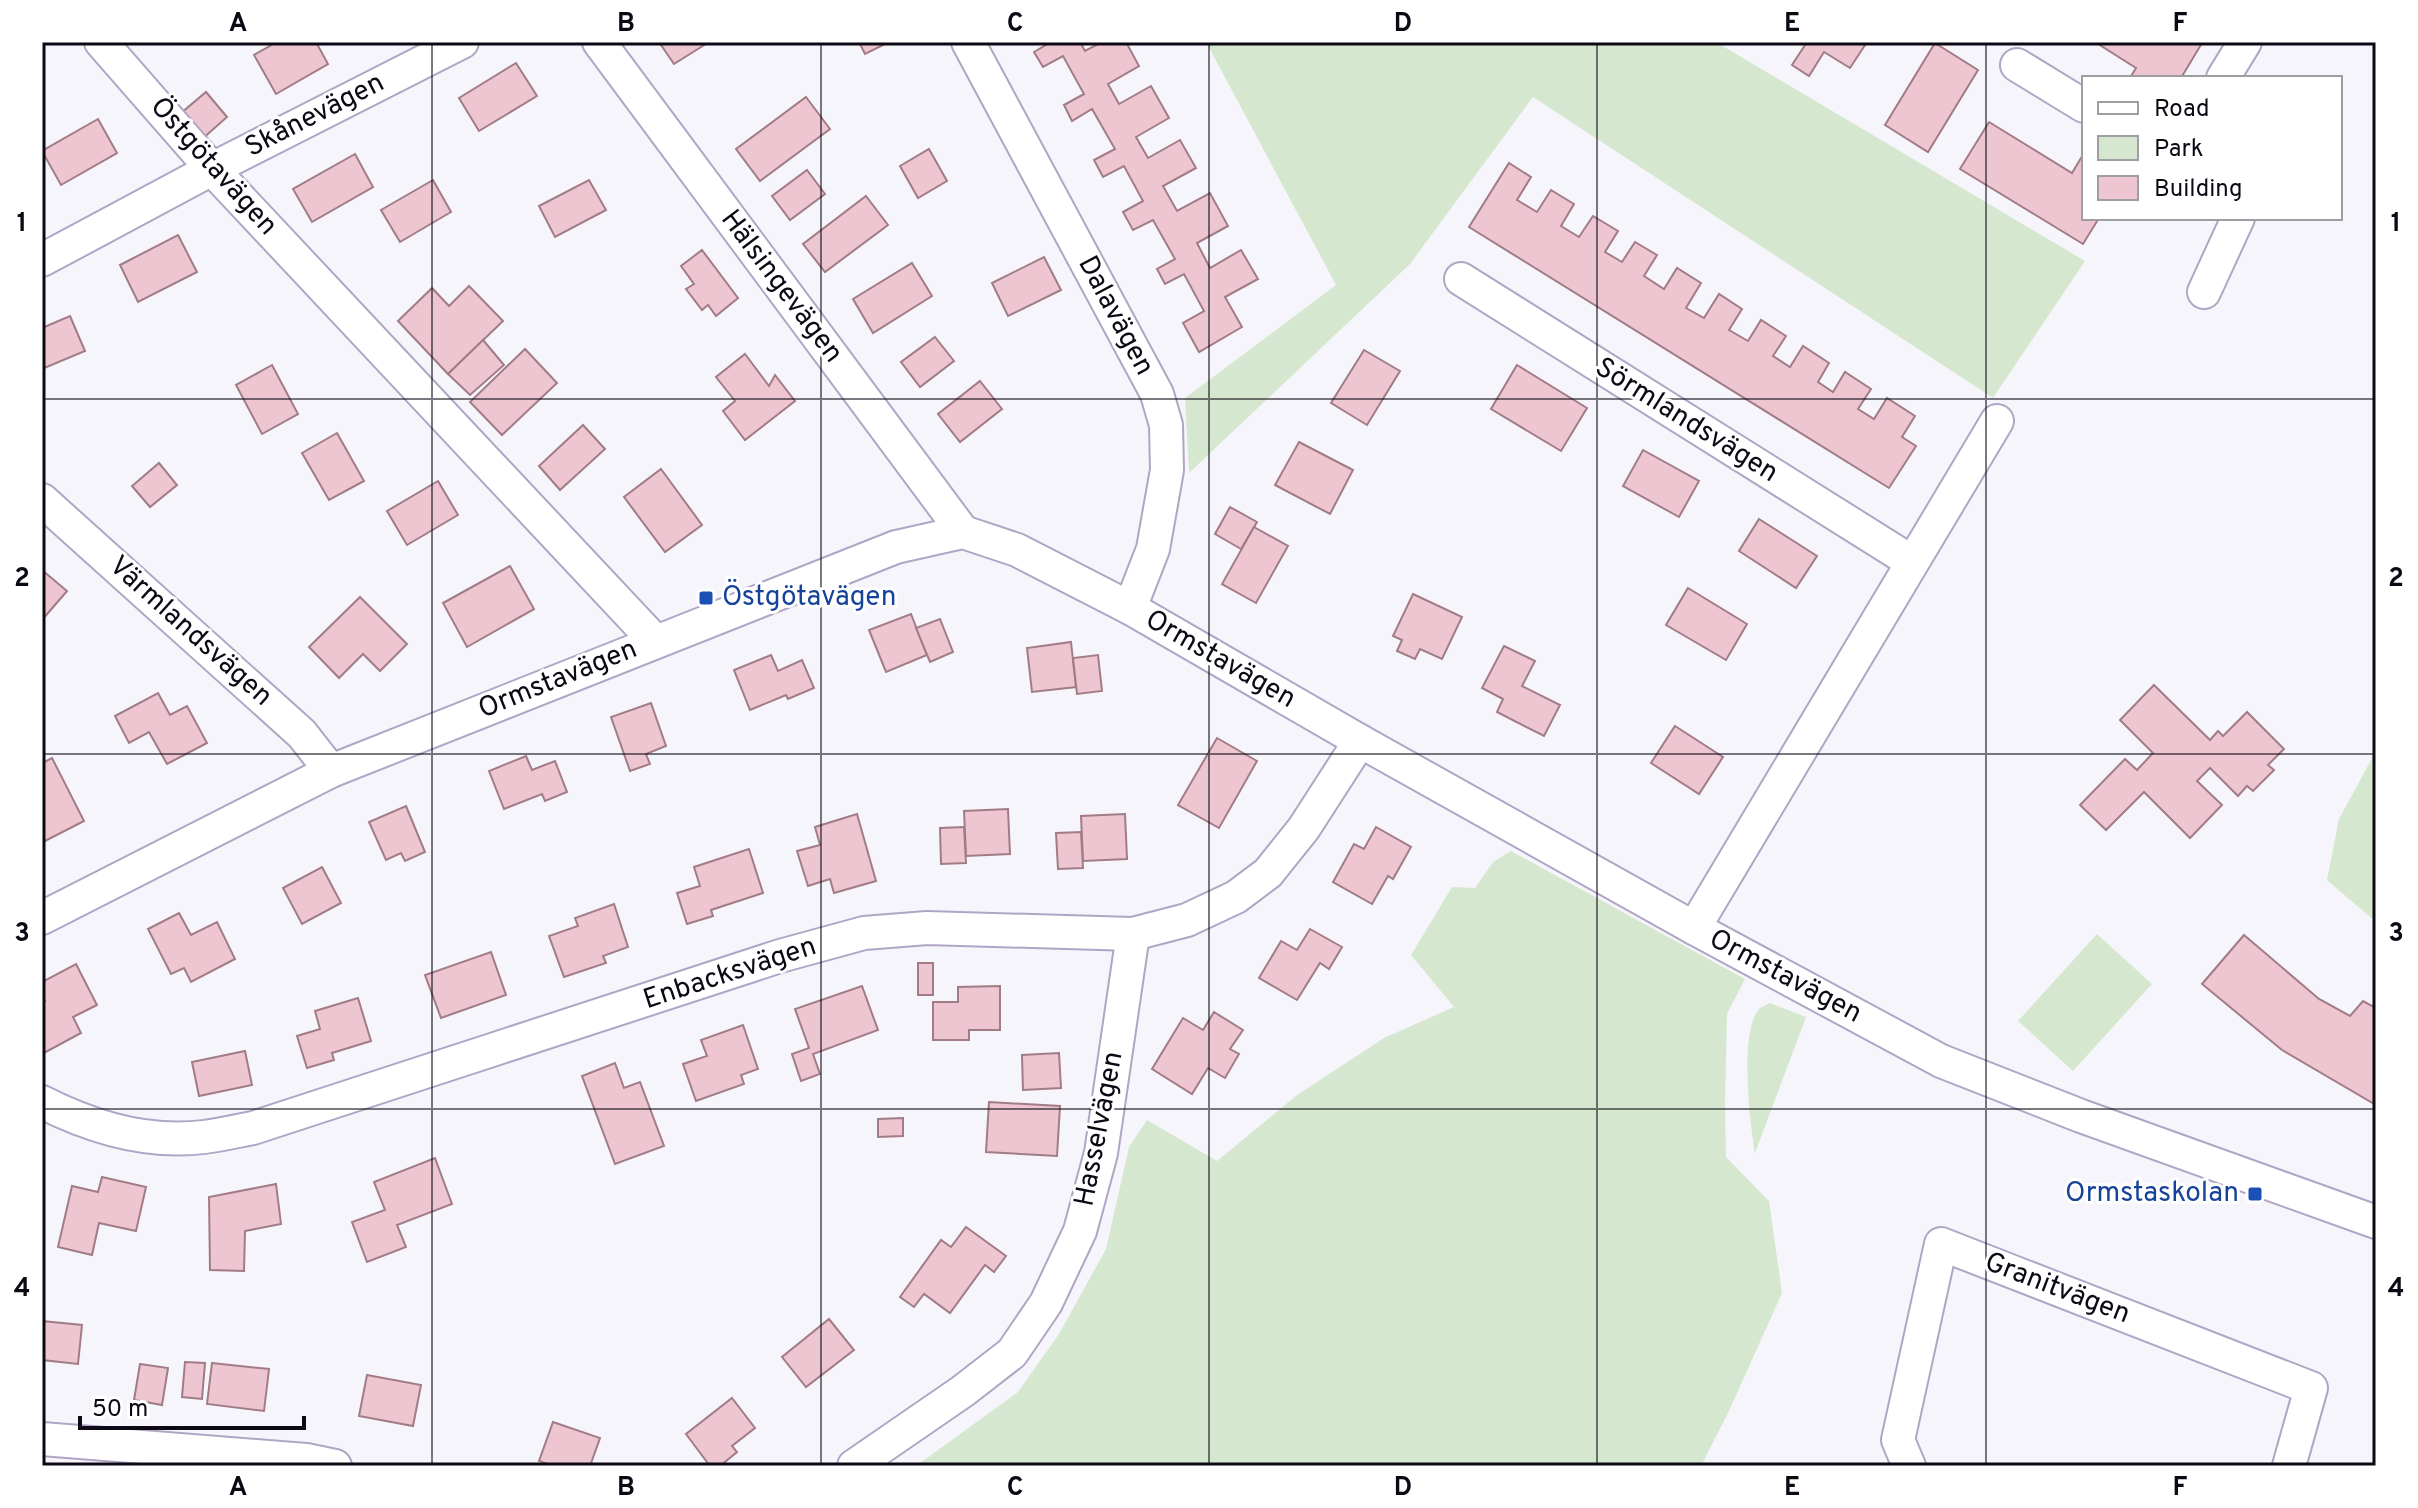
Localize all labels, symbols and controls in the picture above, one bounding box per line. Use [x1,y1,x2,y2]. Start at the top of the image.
text: A [229,8,247,41]
text: B [617,8,635,41]
text: C [1007,8,1023,41]
text: D [1394,8,1412,41]
text: E [1784,8,1800,41]
text: F [2173,8,2188,41]
street label: Skånevägen [239,66,391,166]
legend [2082,76,2342,220]
street label: Östgötavägen [141,89,286,244]
text: Road [2154,95,2210,125]
text: Park [2154,135,2204,165]
text: Building [2154,175,2243,205]
street label: Hälsingevägen [712,203,850,371]
text: 1 [17,208,27,241]
text: 1 [2391,208,2401,241]
street label: Dalavägen [1068,250,1162,382]
street label: Sörmlandsvägen [1588,350,1784,492]
street label: Värmlandsvägen [101,549,279,715]
text: 2 [14,563,30,596]
text: 2 [2388,563,2404,596]
place label: Östgötavägen [722,578,896,616]
marker: Östgötavägen [697,589,715,607]
street label: Ormstavägen [1138,602,1302,718]
street label: Ormstavägen [473,632,643,728]
text: 3 [14,918,30,951]
text: 3 [2388,918,2404,951]
street label: Ormstavägen [1702,922,1868,1032]
street label: Enbacksvägen [639,929,821,1019]
street label: Hasselvägen [1067,1048,1133,1210]
place label: Ormstaskolan [2065,1176,2239,1212]
marker: Ormstaskolan [2246,1185,2264,1203]
street label: Granitvägen [1979,1245,2135,1333]
text: 4 [14,1273,30,1306]
text: 4 [2388,1273,2404,1306]
scale bar [80,1380,304,1430]
text: 50 m [92,1395,148,1425]
text: A [229,1472,247,1505]
text: B [617,1472,635,1505]
text: C [1007,1472,1023,1505]
text: D [1394,1472,1412,1505]
text: E [1784,1472,1800,1505]
text: F [2173,1472,2188,1505]

